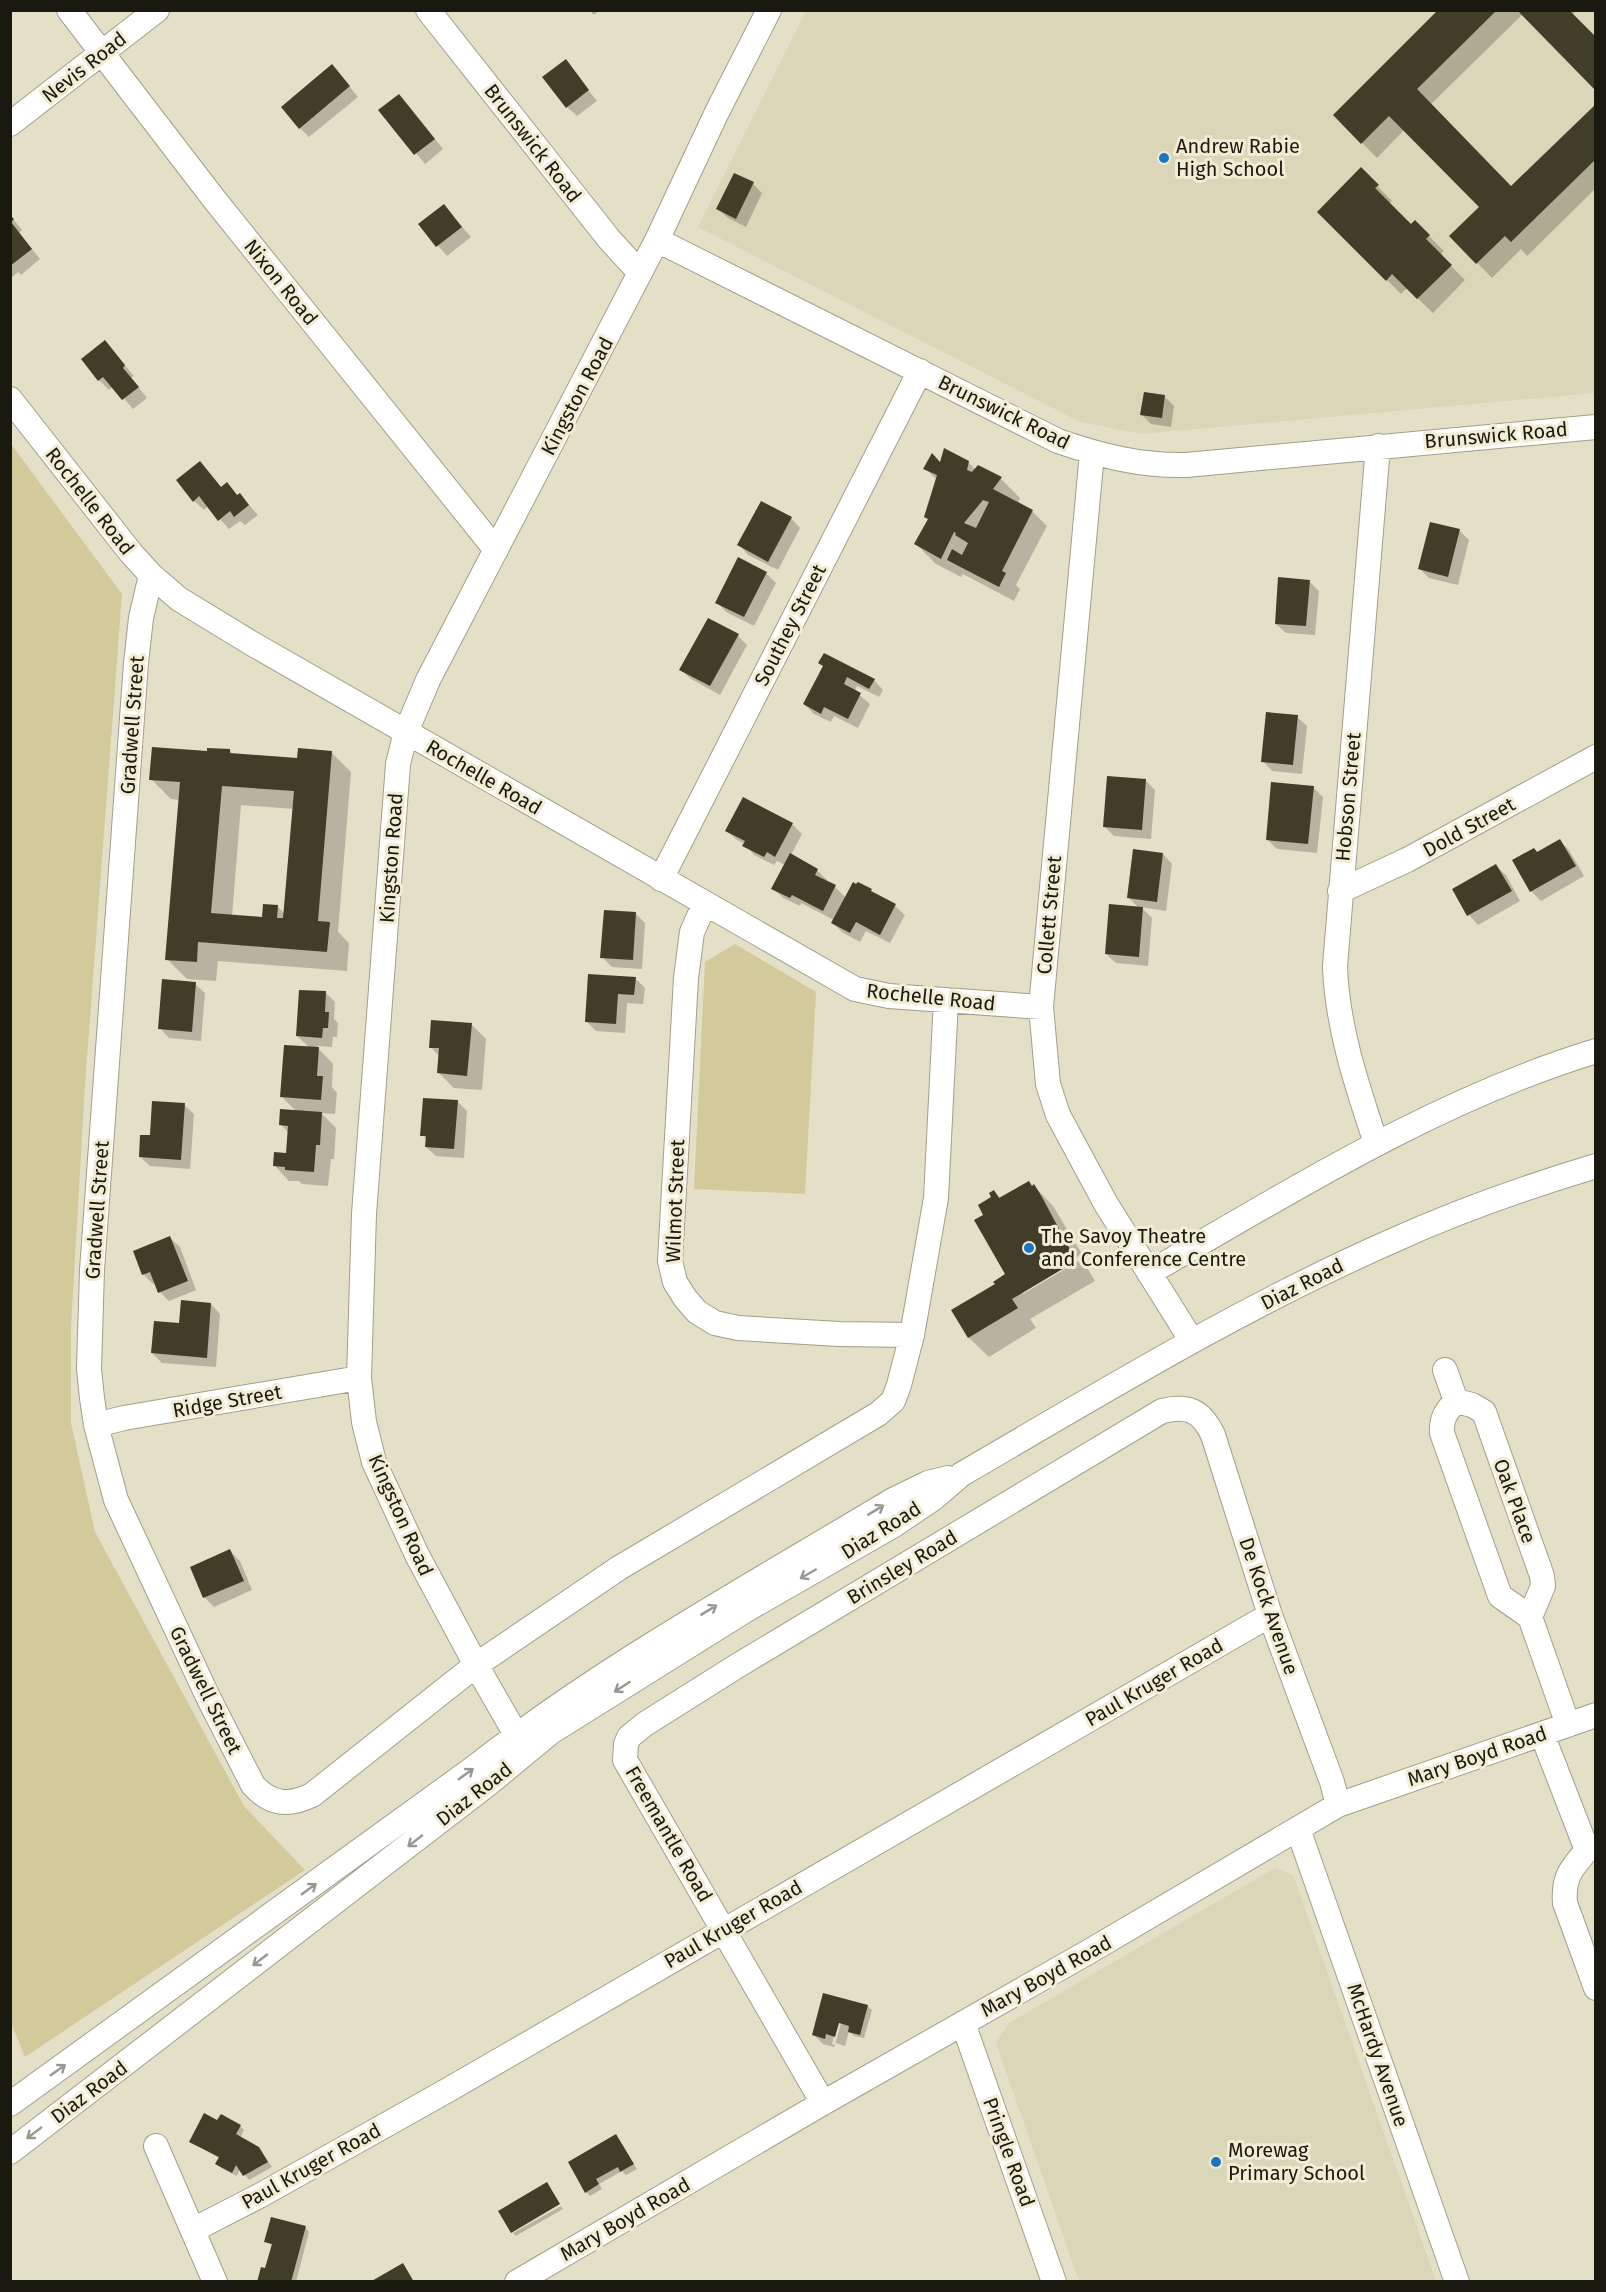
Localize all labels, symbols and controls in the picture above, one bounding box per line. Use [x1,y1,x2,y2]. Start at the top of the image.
street label: Nevis Road [37,27,131,107]
street label: Brunswick Road [479,79,587,207]
place label: Andrew Rabie High School [1176,134,1300,181]
marker: Andrew Rabie High School [1157,151,1171,165]
street label: Nixon Road [239,234,323,330]
street label: Kingston Road [536,333,618,459]
street label: Brunswick Road [934,370,1074,454]
street label: Brunswick Road [1423,417,1569,453]
street label: Rochelle Road [41,443,139,559]
street label: Southey Street [749,559,831,690]
street label: Gradwell Street [115,654,149,795]
street label: Hobson Street [1330,731,1366,863]
street label: Rochelle Road [422,734,546,820]
street label: Dold Street [1419,791,1520,862]
street label: Kingston Road [374,792,408,924]
street label: Collett Street [1032,854,1066,975]
street label: Rochelle Road [865,978,997,1016]
street label: Wilmot Street [661,1138,689,1263]
street label: Gradwell Street [80,1139,114,1280]
place label: The Savoy Theatre and Conference Centre [1041,1224,1246,1271]
marker: The Savoy Theatre and Conference Centre [1022,1241,1036,1255]
street label: Diaz Road [1257,1253,1347,1315]
street label: Ridge Street [171,1379,284,1422]
street label: Kingston Road [364,1451,438,1579]
street label: Oak Place [1489,1455,1541,1547]
street label: Diaz Road [837,1496,925,1564]
one-way arrow [867,1504,884,1516]
street label: Brinsley Road [842,1525,962,1609]
street label: De Kock Avenue [1234,1534,1304,1678]
one-way arrow [800,1568,817,1580]
one-way arrow [700,1604,717,1616]
street label: Gradwell Street [165,1622,248,1758]
street label: Paul Kruger Road [1081,1633,1227,1731]
one-way arrow [614,1681,631,1693]
street label: Mary Boyd Road [1404,1721,1550,1791]
street label: Diaz Road [431,1757,517,1831]
street label: Freemantle Road [620,1762,718,1906]
one-way arrow [457,1768,473,1780]
one-way arrow [407,1834,423,1847]
street label: Paul Kruger Road [660,1875,806,1973]
one-way arrow [300,1883,316,1895]
street label: Mary Boyd Road [976,1930,1116,2022]
one-way arrow [253,1954,269,1966]
street label: McHardy Avenue [1342,1980,1414,2130]
street label: Diaz Road [46,2055,132,2129]
one-way arrow [50,2064,66,2076]
street label: Pringle Road [978,2094,1040,2210]
street label: Paul Kruger Road [237,2118,385,2214]
one-way arrow [27,2127,43,2140]
place label: Morewag Primary School [1228,2138,1365,2185]
marker: Morewag Primary School [1209,2155,1223,2169]
street label: Mary Boyd Road [556,2172,694,2266]

